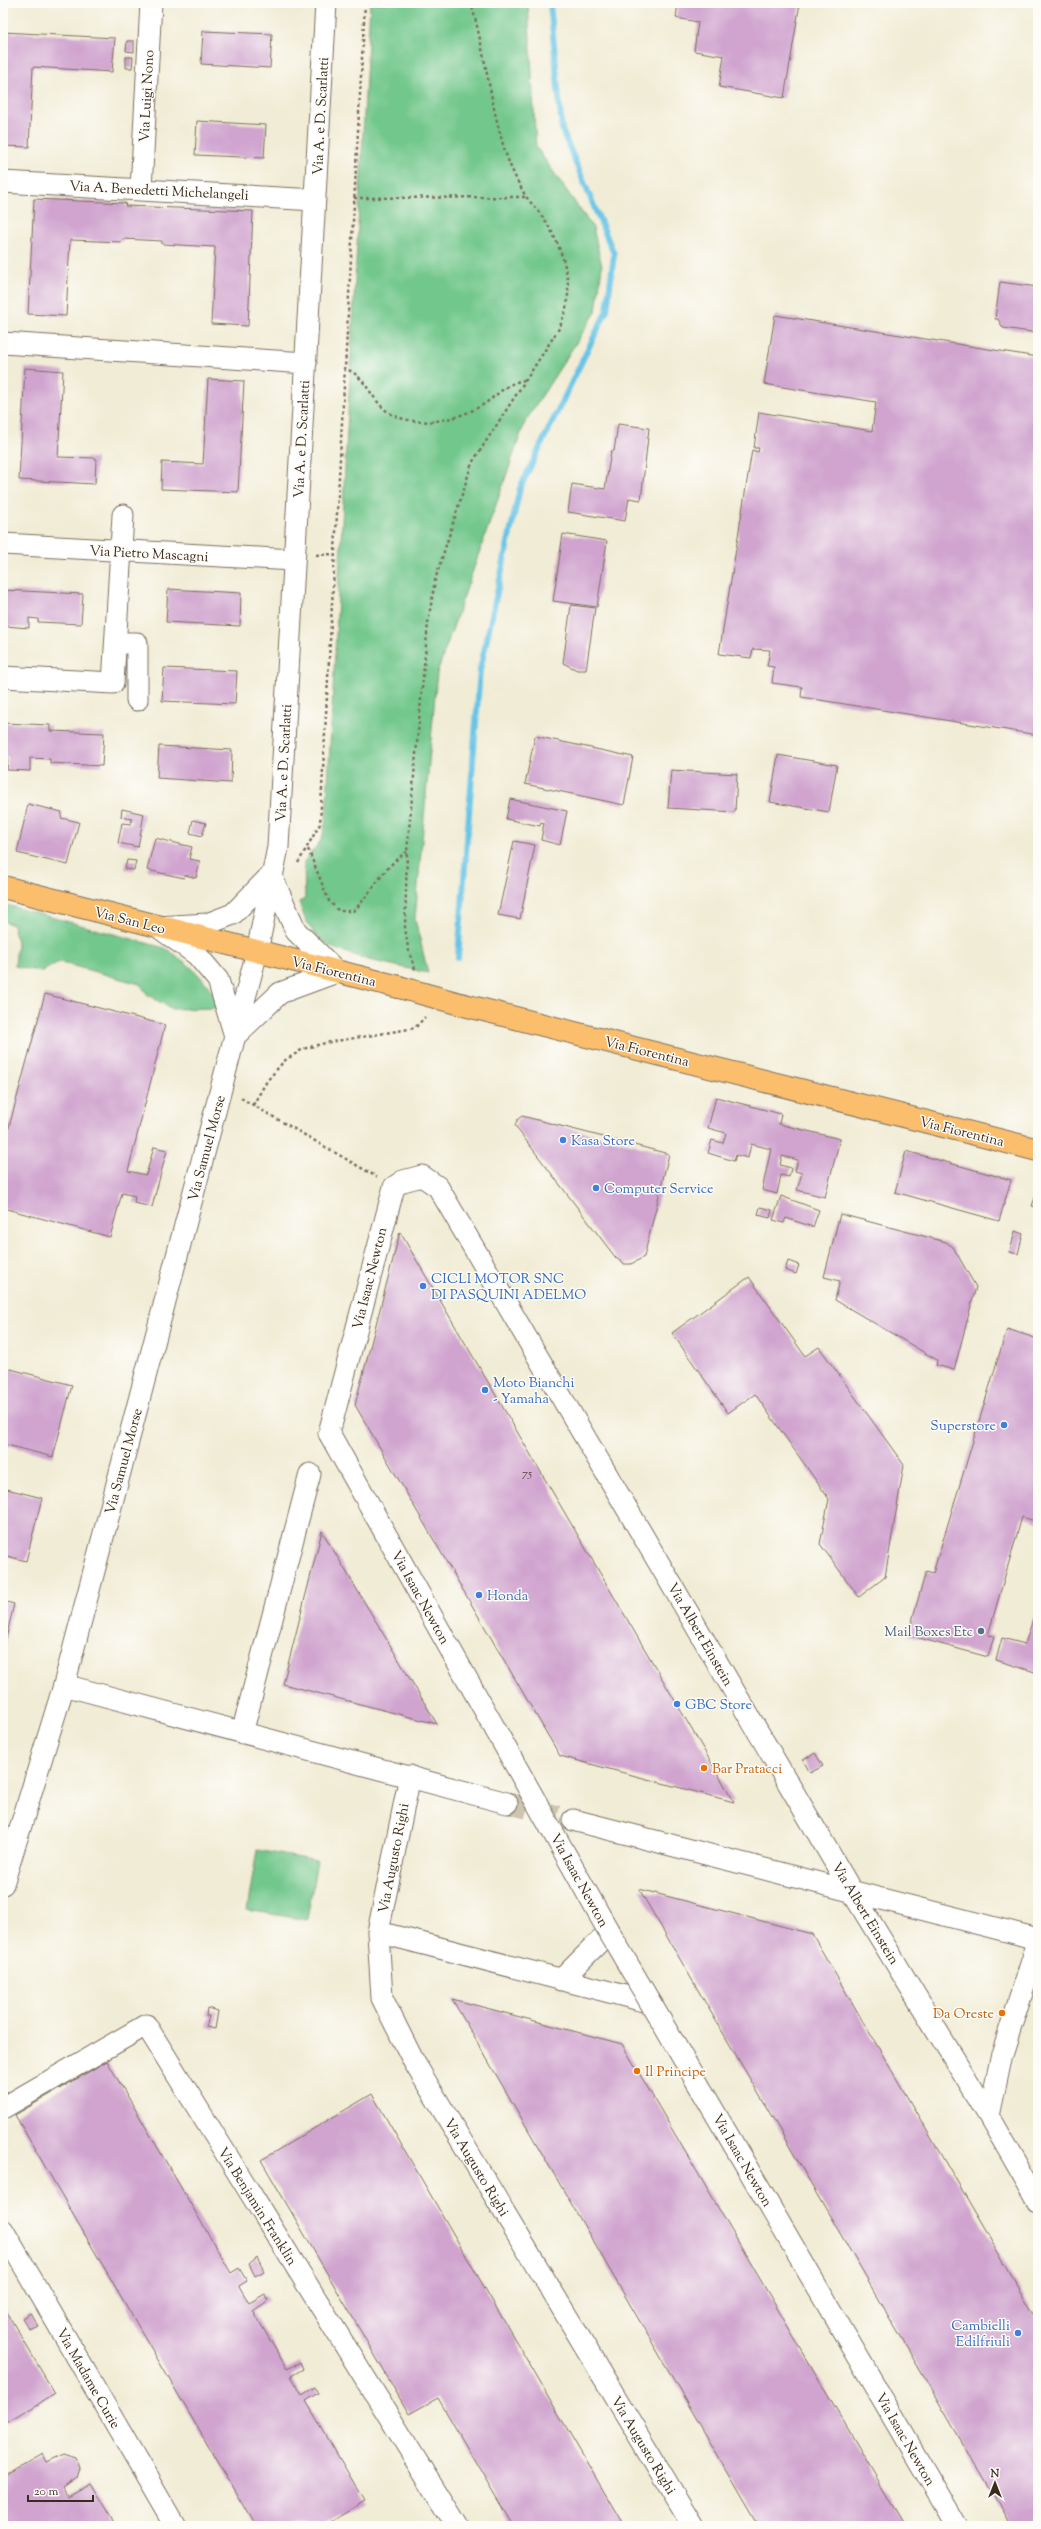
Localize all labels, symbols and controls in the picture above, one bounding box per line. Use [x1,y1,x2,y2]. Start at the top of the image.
street label: Via Luigi Nono [136,49,160,143]
street label: Via A. e D. Scarlatti [309,56,335,176]
street label: Via A. Benedetti Michelangeli [69,177,249,207]
street label: Via A. e D. Scarlatti [290,379,316,499]
street label: Via Pietro Mascagni [89,542,209,568]
street label: Via A. e D. Scarlatti [272,703,298,823]
street label: Via San Leo [92,903,167,941]
street label: Via Fiorentina [289,953,378,993]
street label: Via Fiorentina [602,1033,691,1073]
street label: Via Samuel Morse [184,1093,232,1204]
street label: Via Fiorentina [917,1113,1006,1153]
place label: Kasa Store [571,1132,635,1152]
marker: Kasa Store [558,1135,568,1145]
place label: Computer Service [604,1180,714,1200]
marker: Computer Service [591,1183,601,1193]
street label: Via Isaac Newton [349,1225,393,1332]
place label: CICLI MOTOR SNC DI PASQUINI ADELMO [431,1270,586,1306]
marker: CICLI MOTOR SNC DI PASQUINI ADELMO [418,1281,428,1291]
place label: Moto Bianchi - Yamaha [493,1374,575,1410]
marker: Moto Bianchi - Yamaha [480,1385,490,1395]
street label: Via Samuel Morse [101,1406,149,1517]
place label: Superstore [930,1417,996,1437]
marker: Superstore [999,1420,1009,1430]
house number: 75 [522,1465,532,1483]
street label: Via Isaac Newton [385,1547,453,1649]
street label: Via Albert Einstein [662,1580,737,1690]
place label: Honda [487,1587,529,1607]
marker: Honda [474,1590,484,1600]
place label: Mail Boxes Etc [884,1623,973,1643]
marker: Mail Boxes Etc [976,1626,986,1636]
place label: GBC Store [685,1696,752,1716]
marker: GBC Store [672,1699,682,1709]
place label: Bar Pratacci [712,1760,782,1780]
marker: Bar Pratacci [699,1763,709,1773]
street label: Via Augusto Righi [374,1802,415,1915]
street label: Via Isaac Newton [544,1830,612,1932]
street label: Via Albert Einstein [826,1859,903,1969]
place label: Da Oreste [933,2005,994,2025]
marker: Da Oreste [997,2008,1007,2018]
place label: Il Principe [645,2063,706,2083]
marker: Il Principe [632,2066,642,2076]
street label: Via Isaac Newton [706,2111,776,2211]
street label: Via Augusto Righi [438,2115,513,2221]
street label: Via Benjamin Franklin [212,2144,301,2270]
place label: Cambielli Edilfriuli [951,2317,1010,2353]
street label: Via Madame Curie [50,2325,124,2433]
marker: Cambielli Edilfriuli [1013,2328,1023,2338]
street label: Via Isaac Newton [869,2390,939,2490]
street label: Via Augusto Righi [605,2393,680,2499]
north arrow [975,2463,1015,2503]
text: N [990,2466,1000,2482]
scale bar [28,2477,93,2503]
text: 20 m [34,2483,59,2501]

